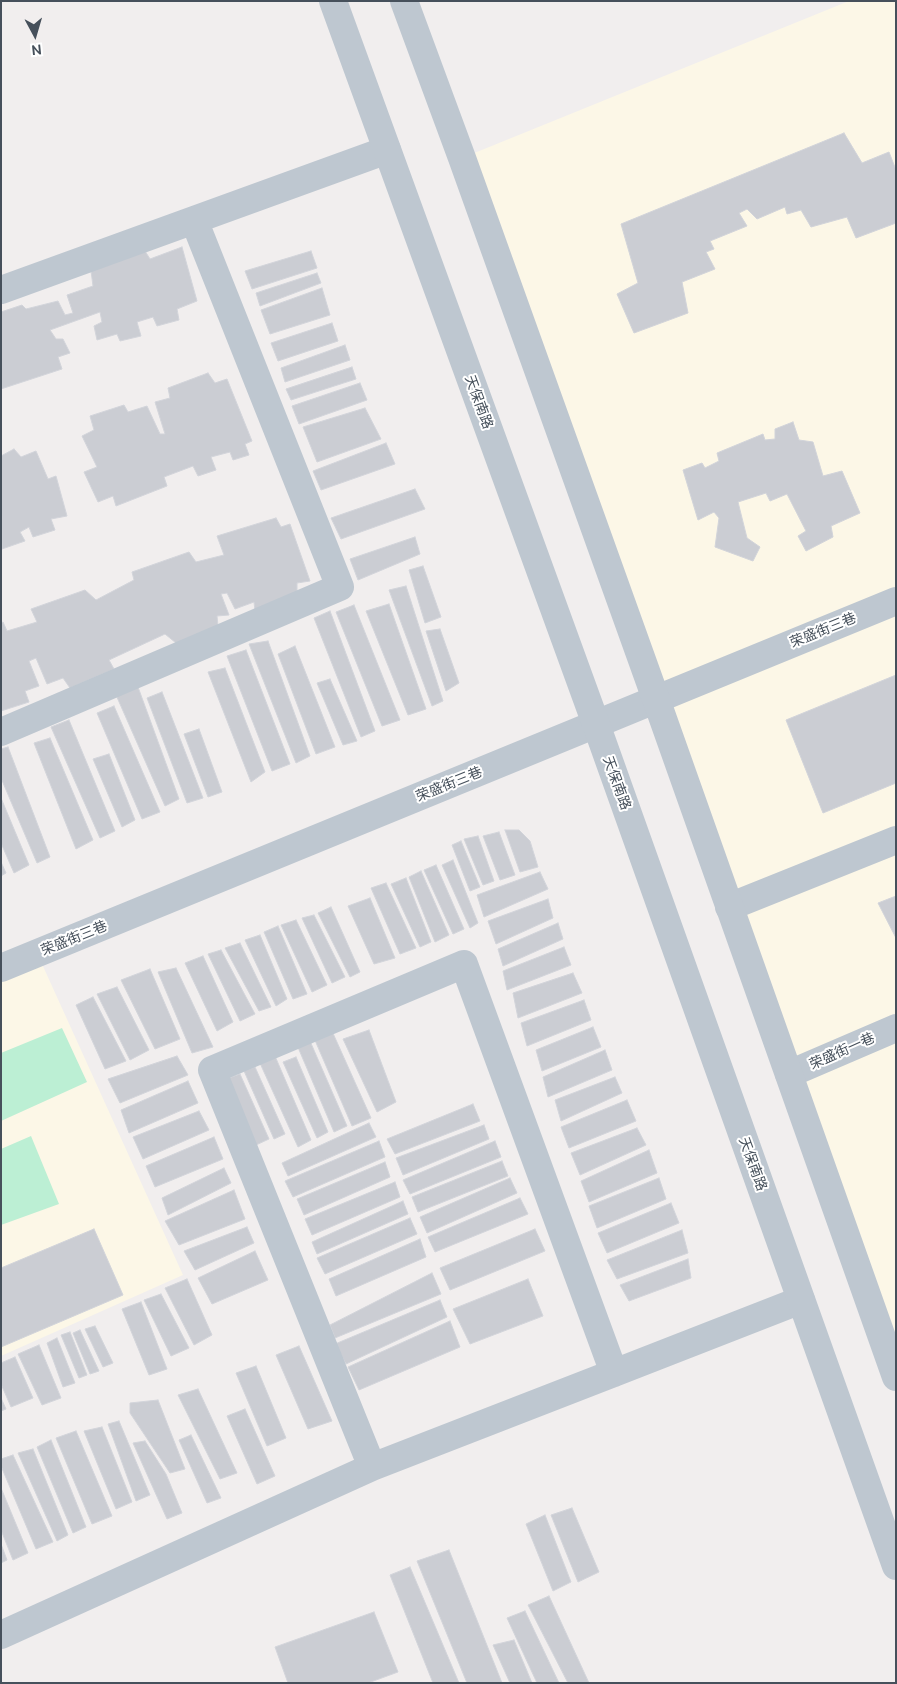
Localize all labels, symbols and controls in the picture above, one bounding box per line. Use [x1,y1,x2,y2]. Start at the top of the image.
north arrow [10,10,60,60]
text: N [31,41,43,58]
street label: 天保南路 [462,373,496,431]
street label: 荣盛街三巷 [787,609,859,651]
street label: 天保南路 [600,754,634,812]
street label: 荣盛街三巷 [413,763,485,805]
street label: 荣盛街三巷 [38,917,110,959]
street label: 荣盛街一巷 [807,1029,877,1073]
street label: 天保南路 [736,1135,770,1193]

